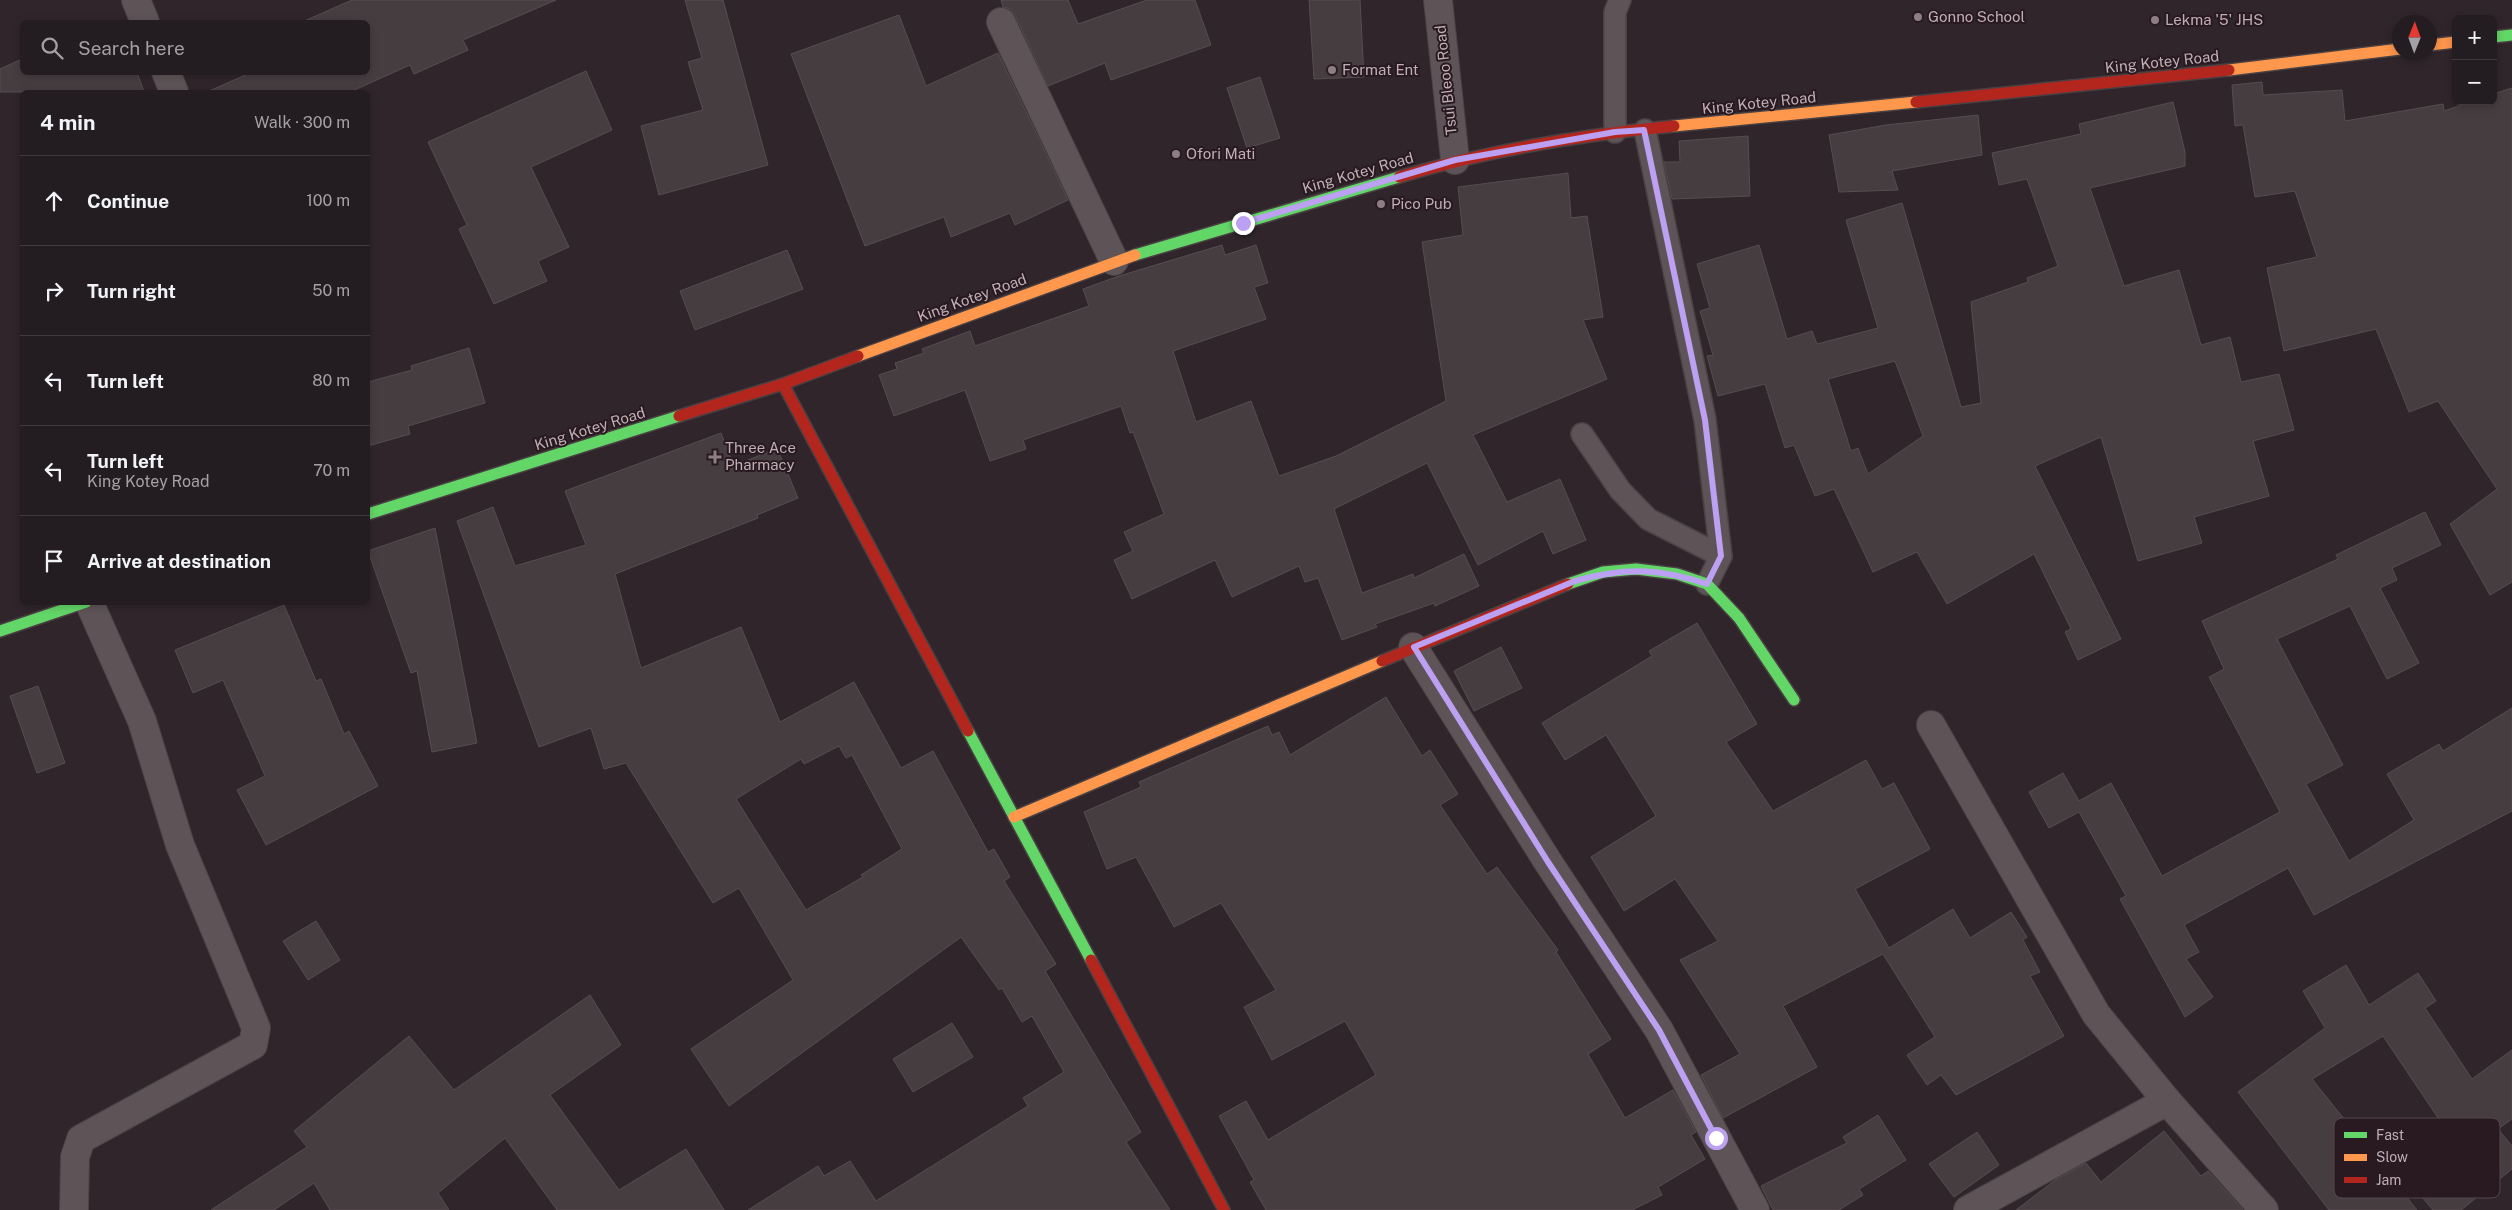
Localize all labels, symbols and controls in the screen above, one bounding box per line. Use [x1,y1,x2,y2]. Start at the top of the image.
place label: Gonno School [1928,8,2025,25]
marker: Gonno School [1912,11,1924,23]
place label: Lekma '5' JHS [2165,11,2263,28]
marker: Lekma '5' JHS [2149,14,2161,26]
north arrow [2392,15,2437,60]
map controls [2452,15,2497,105]
button: + [2452,15,2497,60]
search box [20,20,370,75]
street label: Tsui Bleoo Road [1431,24,1460,136]
icon: search [38,34,66,62]
text: Search here [78,37,185,59]
street label: King Kotey Road [2104,47,2220,76]
button: − [2452,60,2497,105]
place label: Format Ent [1342,61,1419,78]
marker: Format Ent [1326,64,1338,76]
street label: King Kotey Road [1701,88,1817,117]
text: 4 min [40,110,95,135]
text: Walk · 300 m [254,113,350,132]
place label: Ofori Mati [1186,145,1255,162]
marker: Ofori Mati [1170,148,1182,160]
street label: King Kotey Road [1300,149,1415,197]
icon: ahead [40,187,68,215]
text: Continue [87,190,169,212]
text: 100 m [306,191,350,210]
place label: Pico Pub [1391,195,1452,212]
marker: Pico Pub [1375,198,1387,210]
route end [1232,212,1255,235]
street label: King Kotey Road [915,270,1029,325]
icon: right [40,277,68,305]
text: Turn right [87,280,176,302]
text: 50 m [312,281,350,300]
icon: left [40,367,68,395]
text: Turn left [87,370,164,392]
text: 80 m [312,371,350,390]
street label: King Kotey Road [532,404,647,453]
place label: Three Ace Pharmacy [725,439,796,473]
text: Turn left [87,450,164,472]
marker: Three Ace Pharmacy [709,451,721,463]
icon: left [40,457,68,485]
text: 70 m [313,461,350,480]
text: King Kotey Road [87,472,209,491]
icon: arrive [40,547,68,575]
text: Arrive at destination [87,550,271,572]
legend [2334,1118,2500,1198]
route start [1705,1127,1728,1150]
text: Fast [2376,1127,2404,1143]
text: Slow [2376,1149,2408,1165]
text: Jam [2376,1172,2401,1188]

